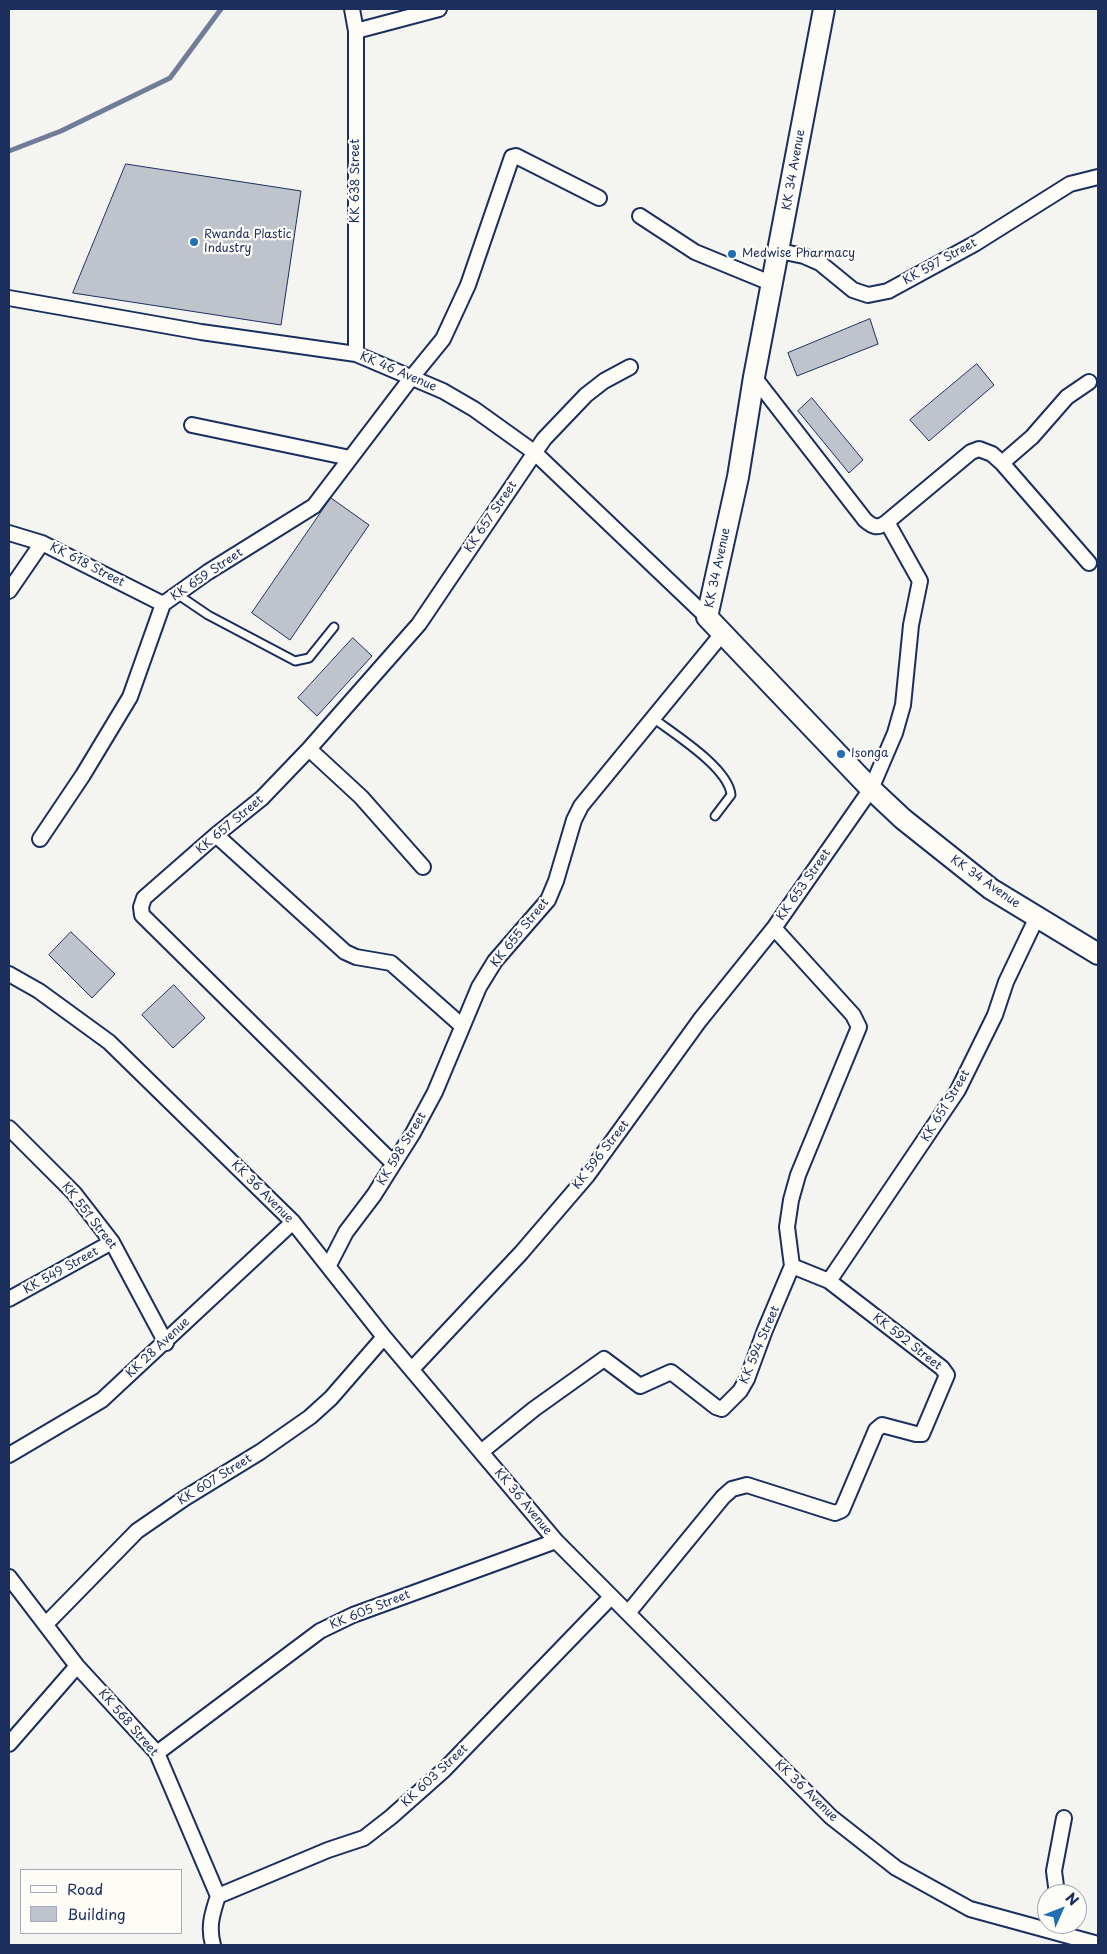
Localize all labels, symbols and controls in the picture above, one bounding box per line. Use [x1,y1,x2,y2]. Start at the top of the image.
street label: KK 34 Avenue [780,129,808,211]
street label: KK 638 Street [349,139,363,223]
place label: Rwanda Plastic Industry [204,228,292,256]
marker: Rwanda Plastic Industry [188,236,200,248]
street label: KK 597 Street [901,236,979,288]
place label: Medwise Pharmacy [742,247,855,261]
marker: Medwise Pharmacy [726,248,738,260]
street label: KK 46 Avenue [357,349,439,395]
street label: KK 657 Street [462,479,520,555]
street label: KK 34 Avenue [702,527,734,609]
street label: KK 618 Street [47,540,127,590]
street label: KK 659 Street [168,546,246,604]
place label: Isonga [851,747,888,761]
marker: Isonga [835,748,847,760]
street label: KK 657 Street [194,793,266,857]
street label: KK 653 Street [774,846,834,924]
street label: KK 34 Avenue [947,853,1023,911]
street label: KK 655 Street [488,896,552,970]
street label: KK 651 Street [919,1067,973,1145]
street label: KK 598 Street [374,1110,430,1188]
street label: KK 596 Street [570,1118,632,1192]
street label: KK 36 Avenue [228,1158,296,1226]
street label: KK 551 Street [58,1180,120,1252]
street label: KK 549 Street [21,1245,101,1297]
street label: KK 594 Street [737,1304,783,1386]
street label: KK 592 Street [870,1311,944,1373]
street label: KK 28 Avenue [123,1315,193,1381]
street label: KK 607 Street [176,1452,254,1508]
street label: KK 36 Avenue [491,1466,555,1538]
street label: KK 605 Street [328,1587,412,1633]
street label: KK 568 Street [95,1687,161,1759]
street label: KK 603 Street [399,1742,471,1810]
street label: KK 36 Avenue [772,1757,840,1825]
legend [20,1869,182,1934]
text: Road [67,1877,103,1900]
north arrow [1037,1884,1087,1934]
text: N [1061,1888,1084,1910]
text: Building [67,1902,126,1925]

